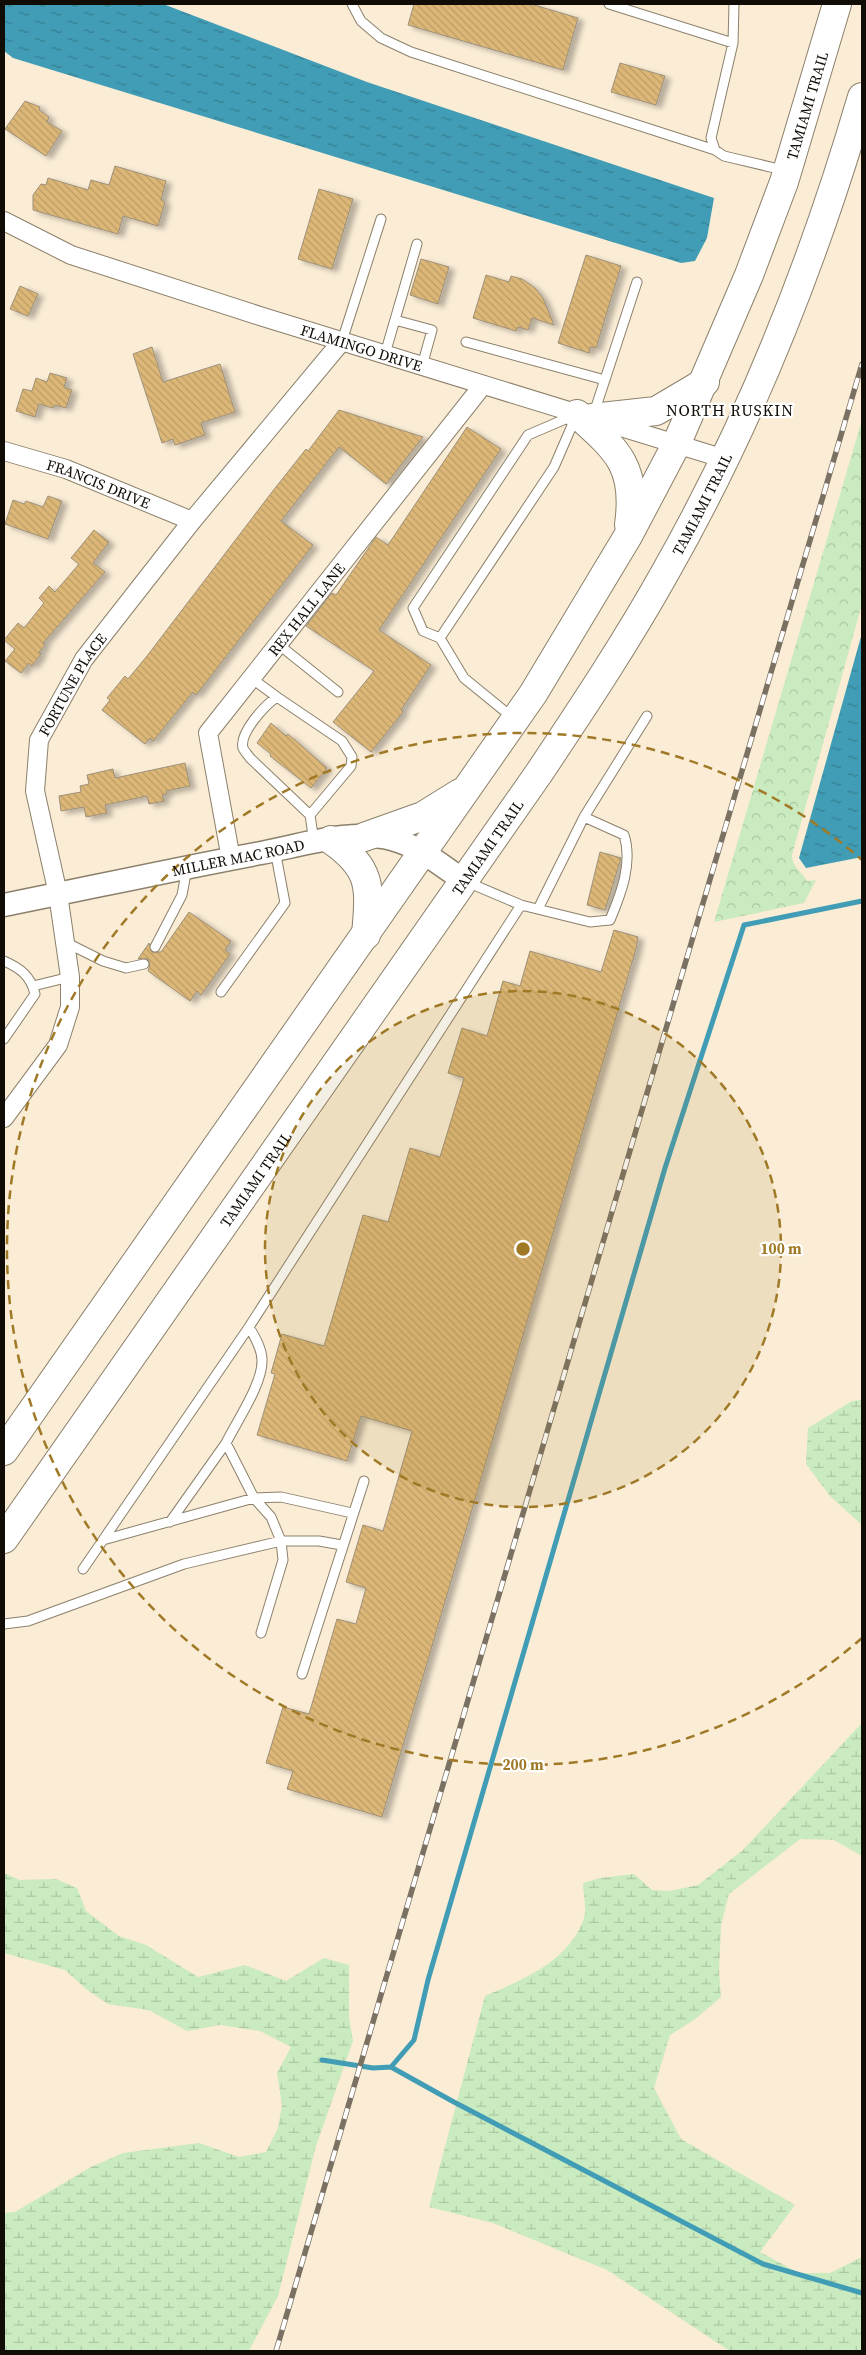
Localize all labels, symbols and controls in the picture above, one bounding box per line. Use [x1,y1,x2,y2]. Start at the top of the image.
street label: TAMIAMI TRAIL [781,49,833,162]
street label: FLAMINGO DRIVE [298,319,425,376]
district label: NORTH RUSKIN [666,399,794,421]
street label: TAMIAMI TRAIL [666,449,737,559]
street label: FRANCIS DRIVE [44,453,154,513]
street label: REX HALL LANE [262,558,349,660]
street label: FORTUNE PLACE [33,628,111,740]
street label: TAMIAMI TRAIL [446,795,528,899]
street label: MILLER MAC ROAD [170,833,306,881]
street label: TAMIAMI TRAIL [215,1127,296,1231]
text: 100 m [760,1238,802,1259]
centre of rings [514,1240,532,1258]
text: 200 m [502,1754,544,1775]

